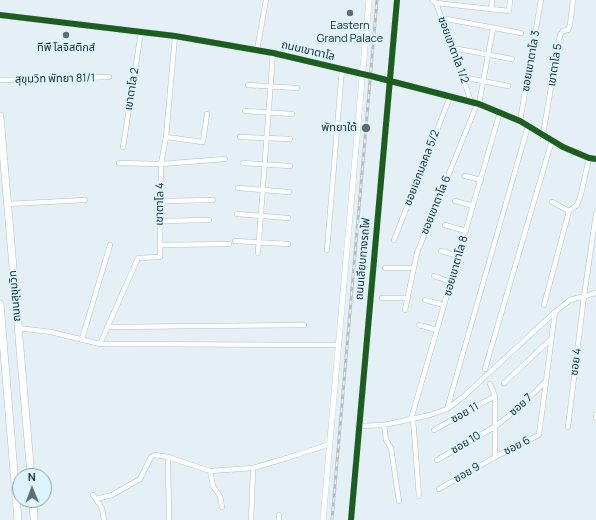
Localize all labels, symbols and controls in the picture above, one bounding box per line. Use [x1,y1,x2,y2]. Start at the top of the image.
marker: Eastern Grand Palace [345,8,355,18]
street label: ซอยเขาตาโล 1/2 [435,15,471,85]
place label: Eastern Grand Palace [317,19,383,45]
street label: ซอยเขาตาโล 3 [519,29,543,93]
marker: ทีพี โลจิสติกส์ [61,30,71,40]
street label: ถนนเขาตาโล [280,38,336,64]
place label: ทีพี โลจิสติกส์ [37,41,95,55]
street label: เขาตาโล 5 [545,43,565,87]
street label: เขาตาโล 2 [122,67,142,111]
street label: สุขุมวิท พัทยา 81/1 [15,72,95,86]
place label: พัทยาใต้ [322,121,357,135]
marker: พัทยาใต้ [360,122,372,134]
street label: ซอยเอกมลคล 5/2 [401,128,443,208]
street label: ซอยเขาตาโล 6 [418,174,454,236]
street label: เขาตาโล 4 [153,182,167,226]
street label: ถนนเลียบทางรถไฟ [353,217,373,301]
street label: ซอยเขาตาโล 8 [441,234,471,298]
street label: ถนนสุขุมวิท [6,270,24,322]
street label: ซอย 4 [568,347,584,377]
street label: ซอย 7 [507,391,535,419]
street label: ซอย 11 [449,400,481,426]
street label: ซอย 10 [449,429,483,457]
street label: ซอย 6 [502,434,532,458]
street label: ซอย 9 [452,460,482,486]
north arrow [12,468,52,508]
text: N [28,469,36,484]

